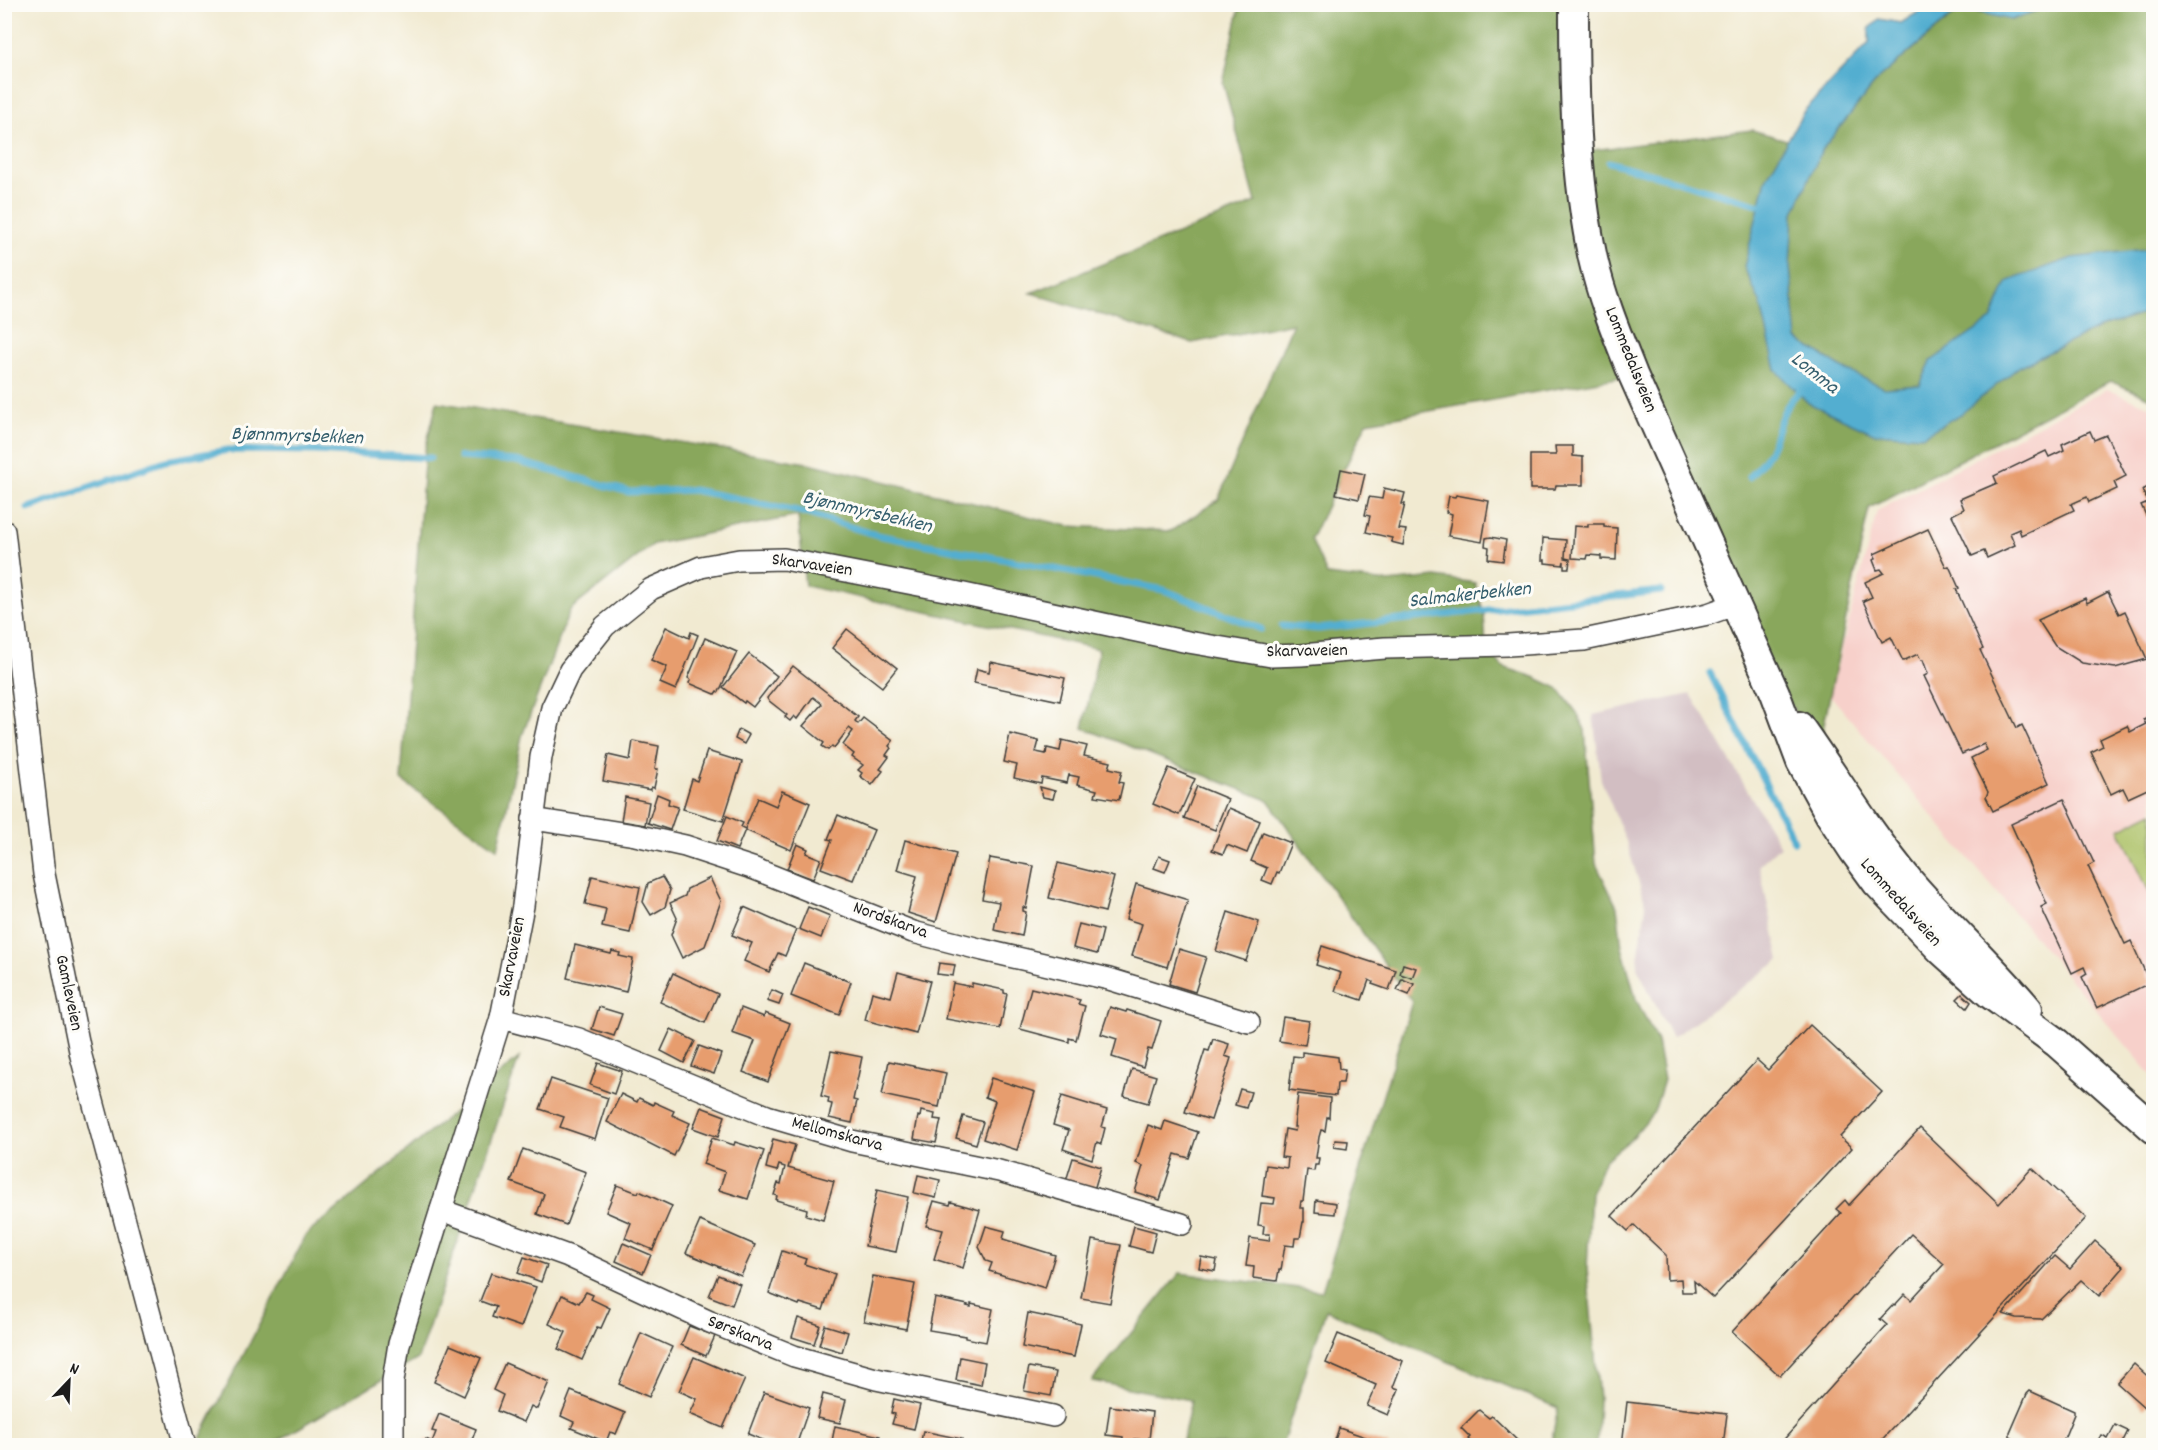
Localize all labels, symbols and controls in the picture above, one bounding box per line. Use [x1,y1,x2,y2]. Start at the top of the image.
street label: Lommedalsveien [1597,304,1663,416]
water label: Lomma [1784,346,1845,403]
water label: Bjønnmyrsbekken [231,421,364,453]
water label: Bjønnmyrsbekken [800,485,935,542]
street label: Skarvaveien [770,548,854,584]
water label: Salmakerbekken [1408,576,1533,616]
street label: Skarvaveien [1266,639,1348,665]
street label: Lommedalsveien [1853,853,1947,953]
street label: Nordskarva [849,896,931,946]
street label: Skarvaveien [493,915,533,999]
street label: Gamleveien [48,953,88,1033]
street label: Mellomskarva [789,1111,886,1159]
street label: Sørskarva [703,1310,777,1359]
north arrow [39,1351,99,1411]
text: N [66,1357,82,1382]

